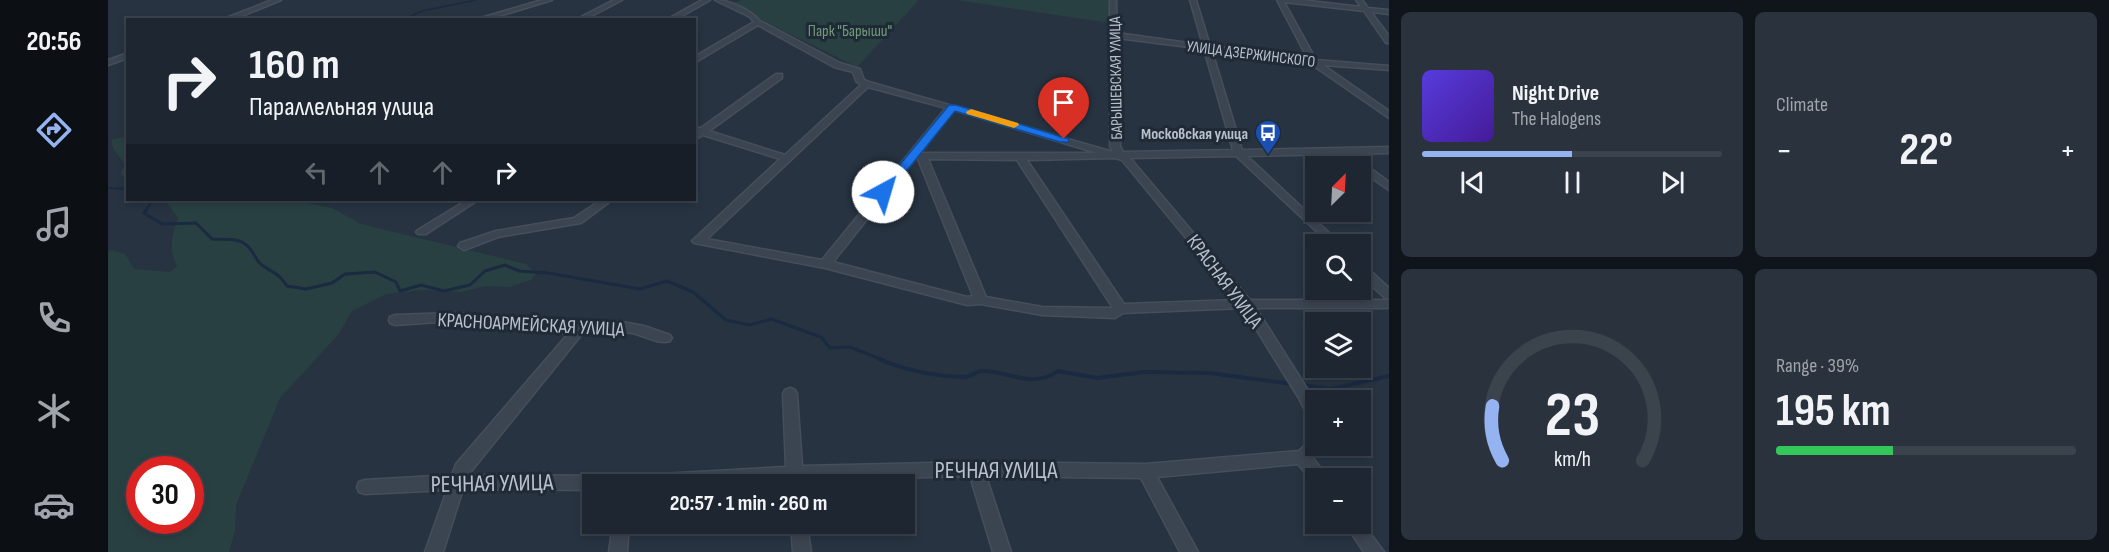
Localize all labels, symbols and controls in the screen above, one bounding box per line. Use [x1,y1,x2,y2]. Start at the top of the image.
street label: БАРЫШЕВСКАЯ УЛИЦА [1106,16,1127,140]
park label: Парк "Барыши" [808,22,892,41]
text: 20:56 [27,26,81,58]
street label: УЛИЦА ДЗЕРЖИНСКОГО [1185,37,1316,72]
text: 160 m [249,40,340,91]
icon: right [150,42,228,120]
pin [1038,77,1089,139]
text: Night Drive [1512,80,1599,107]
icon: arrive [1047,86,1080,119]
text: Параллельная улица [249,91,434,123]
text: Climate [1776,93,1828,117]
text: The Halogens [1512,107,1601,131]
icon: directions [33,109,75,151]
bus stop icon: Московская улица [1253,118,1283,156]
text: 22° [1899,123,1953,178]
place label: Московская улица [1141,125,1248,144]
text: − [1776,131,1792,171]
text: + [2060,131,2076,171]
icon: left [300,156,333,189]
icon: ahead [363,156,396,189]
icon: ahead [426,156,459,189]
icon: right [489,156,522,189]
north arrow [1305,156,1371,222]
map controls [1305,156,1371,534]
position arrow [851,160,915,224]
icon: previous [1456,166,1489,199]
icon: pause [1556,166,1589,199]
icon: next [1656,166,1689,199]
icon: music [33,203,75,245]
street label: КРАСНАЯ УЛИЦА [1181,230,1267,334]
button: search [1305,234,1371,300]
icon: phone [33,297,75,339]
street label: КРАСНОАРМЕЙСКАЯ УЛИЦА [437,308,625,342]
button: layers [1305,312,1371,378]
text: Range · 39% [1776,354,1859,378]
text: 23 [1544,379,1600,454]
text: 195 km [1776,384,1891,439]
icon: climate [33,390,75,432]
button: + [1305,390,1371,456]
text: km/h [1553,448,1591,473]
speed limit sign: 30 [126,456,204,534]
street label: РЕЧНАЯ УЛИЦА [935,456,1058,485]
street label: РЕЧНАЯ УЛИЦА [430,468,554,499]
button: − [1305,468,1371,534]
icon: car [33,484,75,526]
text: 20:57 · 1 min · 260 m [670,490,827,517]

